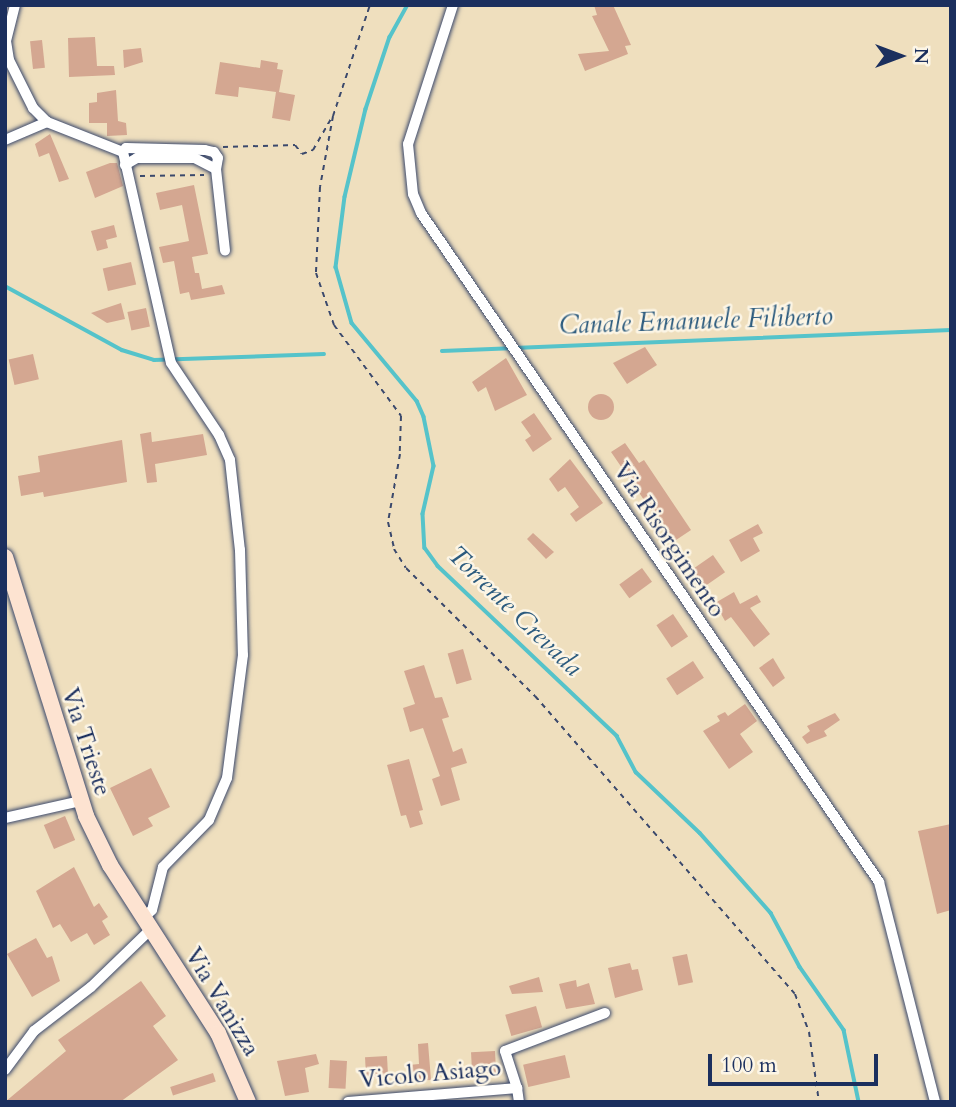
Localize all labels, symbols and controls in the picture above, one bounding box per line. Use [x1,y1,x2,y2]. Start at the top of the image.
north arrow [865,21,935,91]
text: N [908,48,934,64]
water label: Canale Emanuele Filiberto [559,301,833,341]
street label: Via Risorgimento [607,457,731,623]
water label: Torrente Crevada [441,539,589,683]
street label: Via Trieste [55,684,117,800]
street label: Via Vanizza [178,943,266,1061]
scale bar [711,1040,881,1084]
text: 100 m [721,1051,777,1080]
street label: Vicolo Asiago [358,1053,502,1095]

